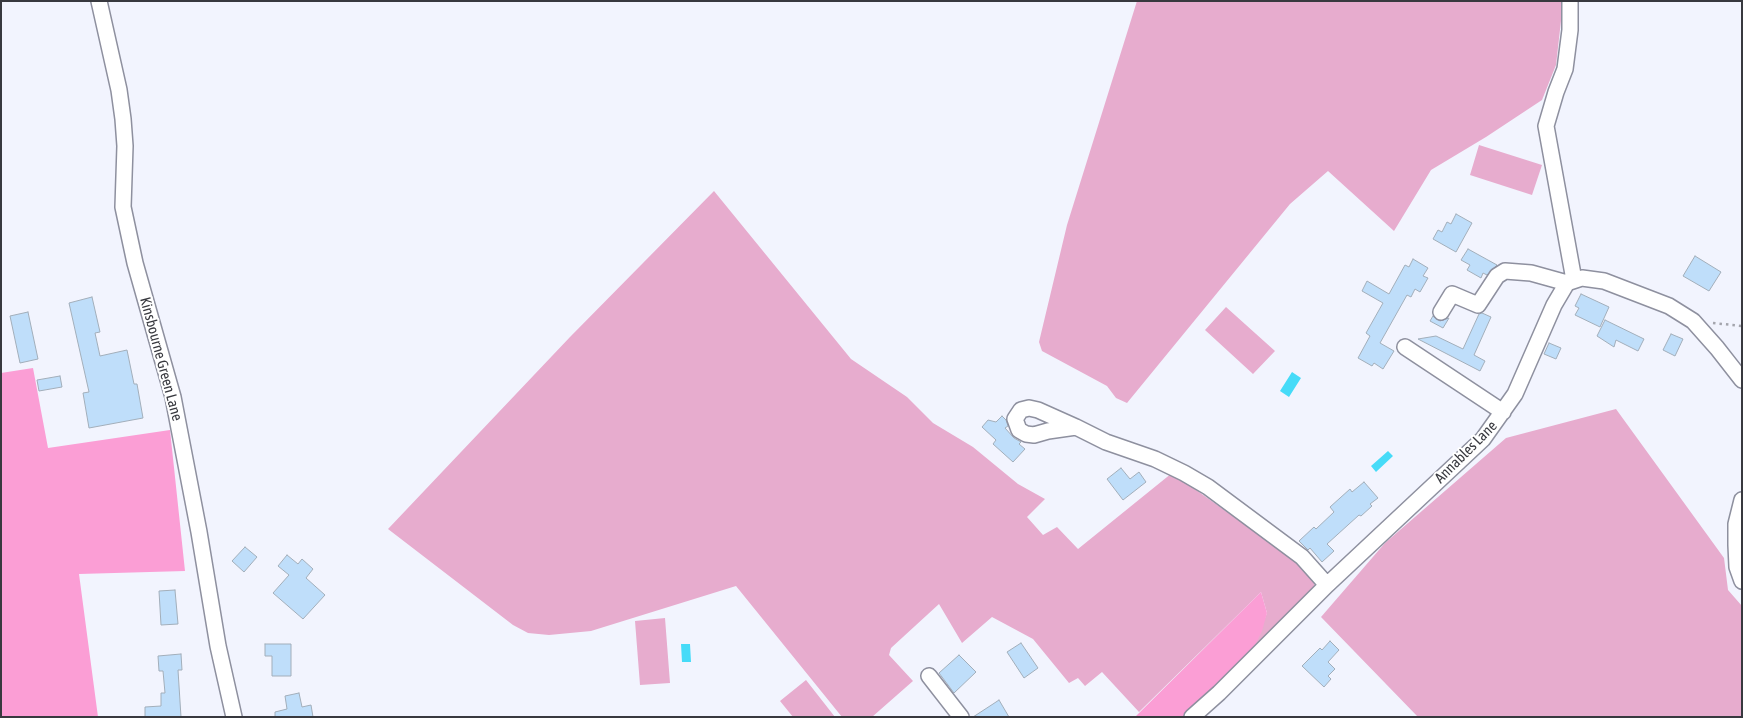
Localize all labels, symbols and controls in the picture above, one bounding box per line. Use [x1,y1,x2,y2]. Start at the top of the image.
street label: Kinsbourne Green Lane [136,295,186,423]
street label: Annables Lane [1431,417,1501,487]

